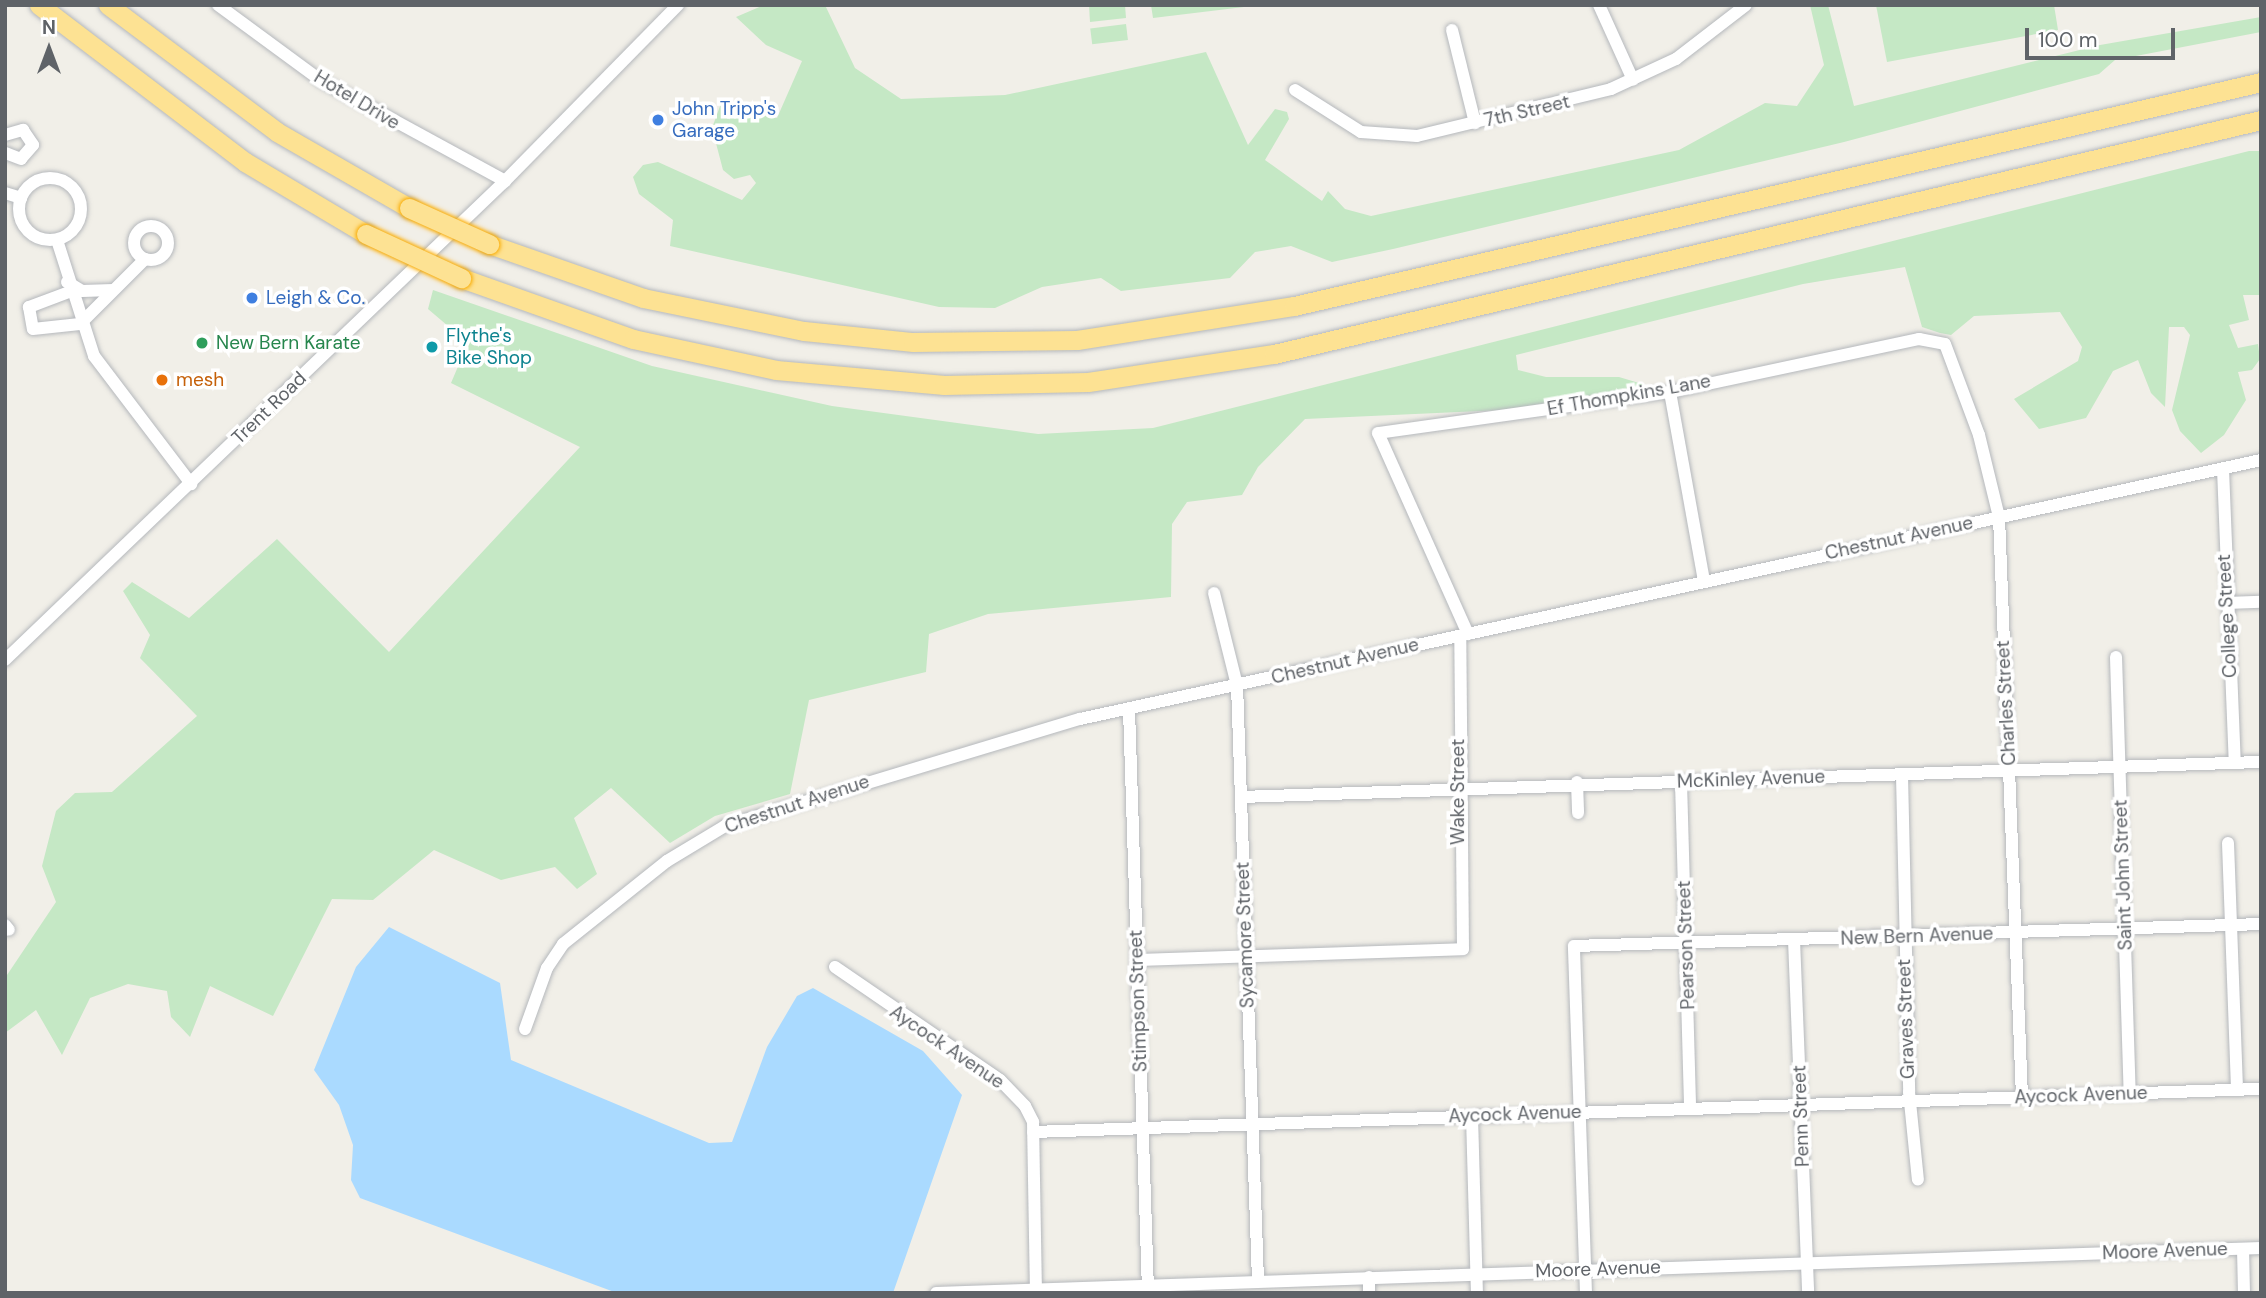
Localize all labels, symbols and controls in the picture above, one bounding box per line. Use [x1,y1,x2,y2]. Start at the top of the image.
north arrow [14,14,84,84]
scale bar [2028,14,2178,58]
text: N [42,15,56,40]
text: 100 m [2038,26,2098,54]
street label: Hotel Drive [310,65,404,135]
street label: 7th Street [1482,90,1572,132]
place label: John Tripp's Garage [672,98,776,142]
marker: John Tripp's Garage [650,112,666,128]
place label: Leigh & Co. [266,287,365,309]
marker: Leigh & Co. [244,290,260,306]
place label: Flythe's Bike Shop [446,325,532,369]
place label: New Bern Karate [216,332,360,354]
marker: New Bern Karate [194,335,210,351]
marker: Flythe's Bike Shop [424,339,440,355]
street label: Trent Road [227,367,311,449]
place label: mesh [176,369,224,391]
street label: Ef Thompkins Lane [1545,369,1713,421]
marker: mesh [154,372,170,388]
street label: Chestnut Avenue [1823,511,1975,565]
street label: College Street [2212,553,2242,679]
street label: Chestnut Avenue [1269,633,1421,689]
street label: Charles Street [1991,640,2021,766]
street label: Wake Street [1447,739,1469,845]
street label: McKinley Avenue [1677,765,1825,793]
street label: Chestnut Avenue [722,770,872,838]
street label: Saint John Street [2109,799,2137,951]
street label: Sycamore Street [1231,861,1259,1009]
street label: Pearson Street [1672,880,1700,1010]
street label: New Bern Avenue [1840,922,1994,950]
street label: Stimpson Street [1124,929,1152,1073]
street label: Graves Street [1893,959,1919,1079]
street label: Aycock Avenue [885,1000,1009,1094]
street label: Penn Street [1788,1065,1814,1167]
street label: Aycock Avenue [2014,1081,2148,1109]
street label: Aycock Avenue [1448,1100,1582,1128]
street label: Moore Avenue [2102,1237,2228,1265]
street label: Moore Avenue [1535,1255,1661,1283]

